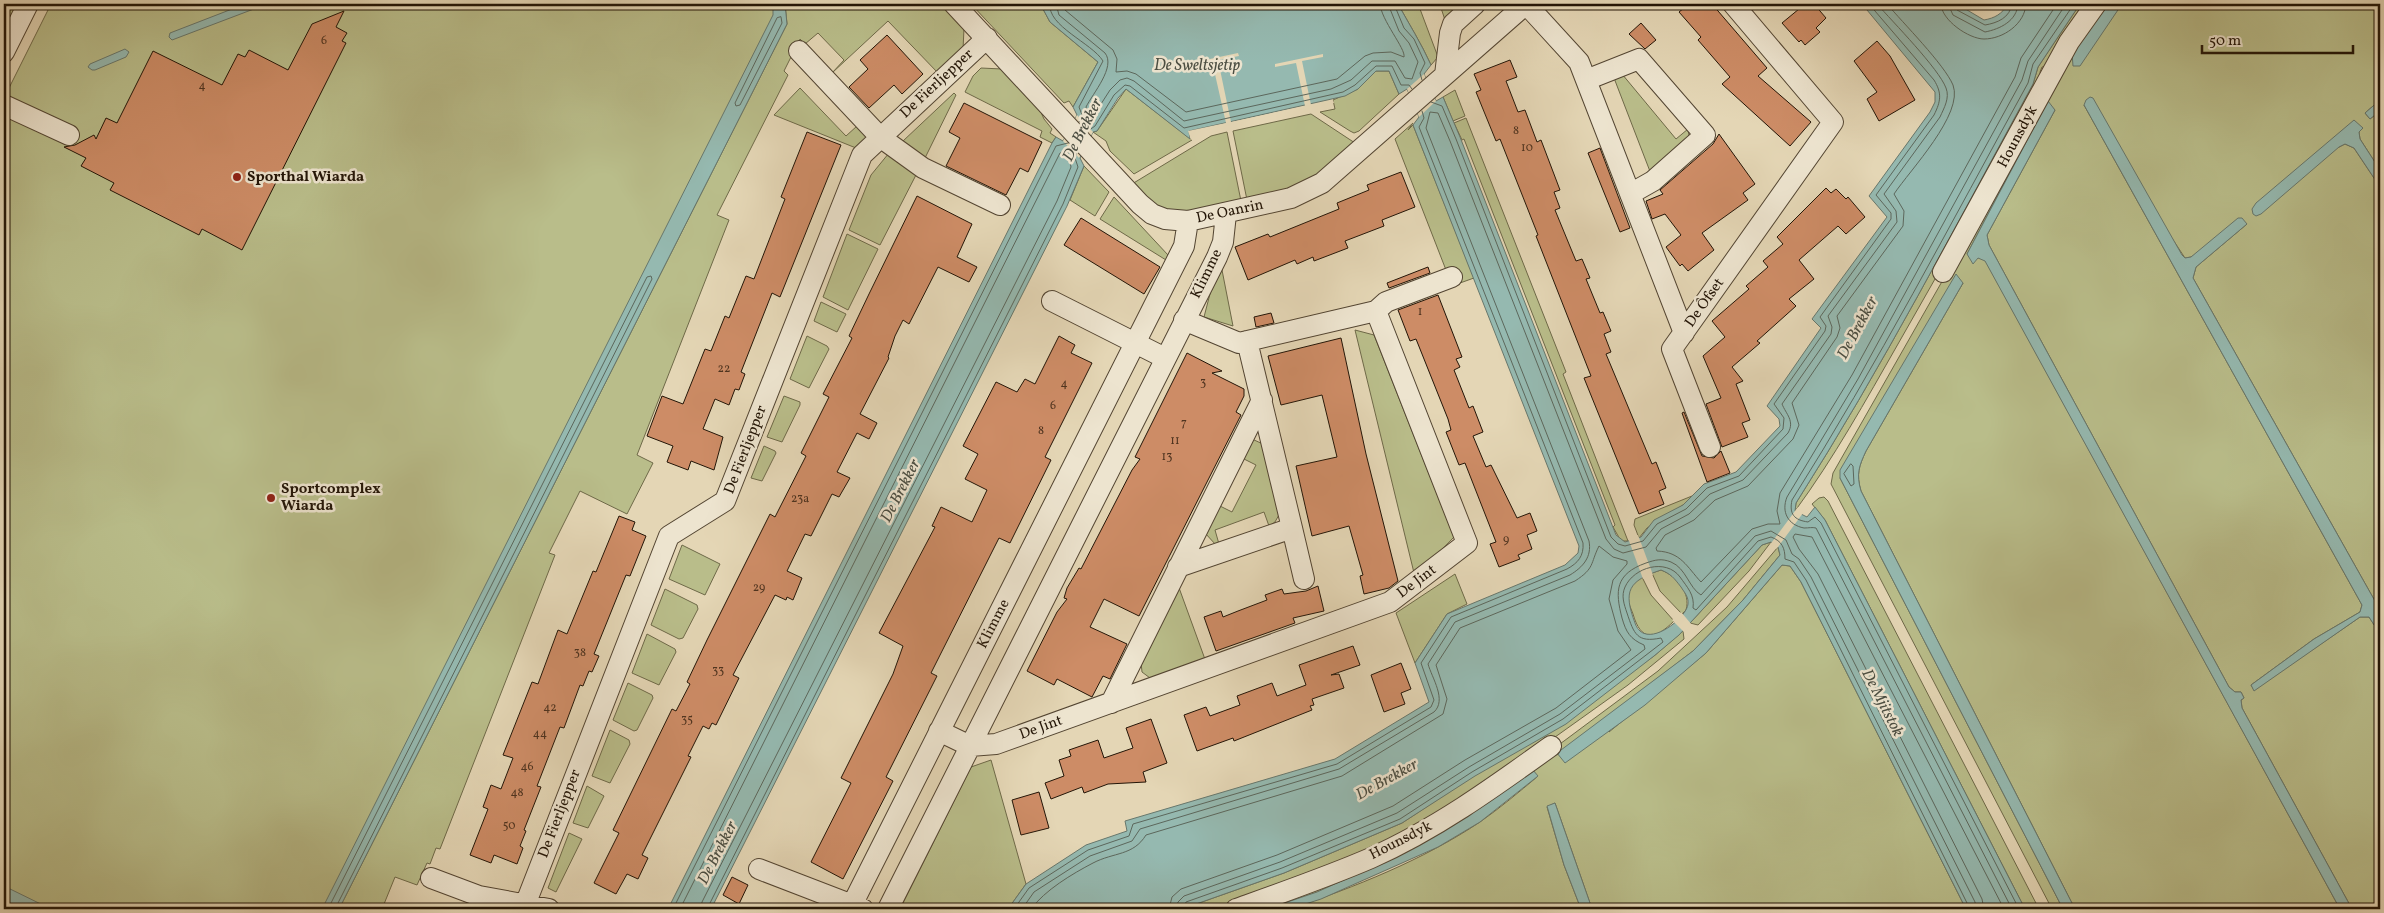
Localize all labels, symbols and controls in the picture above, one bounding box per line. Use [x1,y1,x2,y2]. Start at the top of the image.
scale bar [2202,22,2353,54]
text: 50 m [2209,31,2241,52]
house number: 6 [321,33,327,49]
street label: De Fierljepper [896,44,978,124]
water label: De Sweltsjetip [1154,55,1240,77]
house number: 4 [198,78,206,94]
water label: De Brekker [1058,94,1109,165]
street label: Hounsdyk [1993,102,2043,172]
house number: 8 [1513,123,1519,139]
house number: 10 [1521,140,1533,156]
place label: Sporthal Wiarda [247,167,364,188]
marker: Sporthal Wiarda [231,171,243,183]
street label: De Oanrin [1194,195,1266,229]
street label: Klimme [1186,246,1228,302]
street label: De Ôfset [1680,274,1730,332]
water label: De Brekker [1832,292,1884,363]
house number: 1 [1418,304,1422,320]
house number: 22 [718,361,730,377]
house number: 3 [1200,375,1206,391]
house number: 4 [1060,376,1068,392]
house number: 6 [1050,398,1056,414]
street label: De Fierljepper [719,403,773,497]
house number: 7 [1181,415,1187,431]
house number: 8 [1038,423,1044,439]
house number: 11 [1170,433,1180,449]
house number: 13 [1162,449,1172,465]
water label: De Brekker [876,455,927,526]
place label: Sportcomplex Wiarda [281,479,381,517]
house number: 23a [791,491,809,507]
marker: Sportcomplex Wiarda [265,492,277,504]
house number: 9 [1503,532,1509,548]
street label: De Jint [1393,560,1441,604]
house number: 29 [753,580,765,596]
street label: Klimme [973,596,1015,652]
house number: 38 [574,645,586,661]
house number: 33 [712,663,724,679]
water label: De Mjitstok [1856,665,1909,741]
house number: 42 [543,700,557,716]
street label: De Jint [1016,710,1066,746]
house number: 35 [681,712,693,728]
house number: 44 [533,726,547,742]
water label: De Brekker [1352,753,1423,806]
house number: 46 [520,759,534,775]
street label: De Fierljepper [533,767,587,861]
house number: 48 [510,785,524,801]
street label: Hounsdyk [1366,816,1436,866]
water label: De Brekker [693,817,744,888]
house number: 50 [503,818,515,834]

